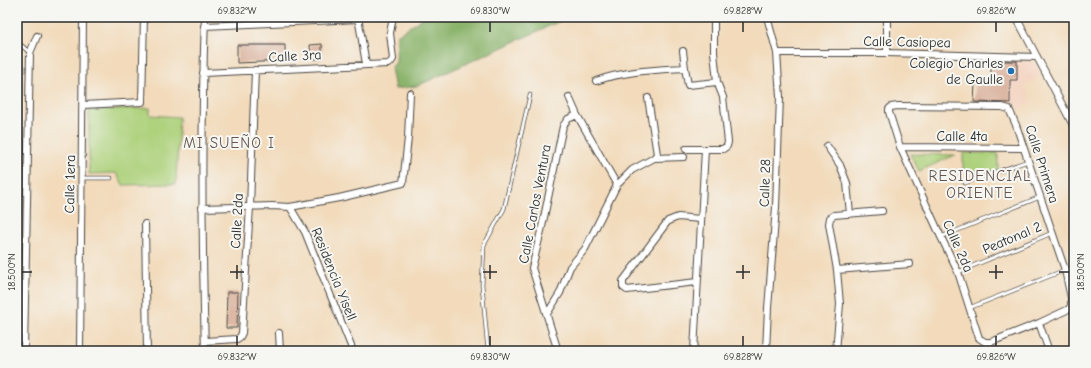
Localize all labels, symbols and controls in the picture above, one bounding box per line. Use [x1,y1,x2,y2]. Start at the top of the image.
text: 69.832°W [218,5,257,17]
text: 69.830°W [470,5,510,17]
text: 69.828°W [724,5,763,17]
text: 69.826°W [976,5,1016,17]
street label: Calle Casiopea [863,33,951,51]
street label: Calle 3ra [268,46,322,66]
place label: Colegio Charles de Gaulle [909,55,1003,88]
marker: Colegio Charles de Gaulle [1006,66,1016,76]
street label: Calle Primera [1021,123,1063,205]
street label: Calle 4ta [936,128,988,145]
district label: MI SUEÑO I [183,134,275,152]
street label: Calle Carlos Ventura [515,143,555,265]
street label: Calle 1era [61,154,79,214]
street label: Calle 28 [756,159,774,207]
district label: RESIDENCIAL ORIENTE [929,167,1031,202]
street label: Calle 2da [227,193,247,249]
street label: Calle 2da [939,217,977,275]
street label: Peatonal 2 [980,218,1044,258]
street label: Residencia Yisell [308,225,360,323]
text: 18.500°N [6,253,18,291]
text: 18.500°N [1075,253,1087,291]
text: 69.832°W [218,351,257,363]
text: 69.830°W [470,351,510,363]
text: 69.828°W [724,351,763,363]
text: 69.826°W [976,351,1016,363]

